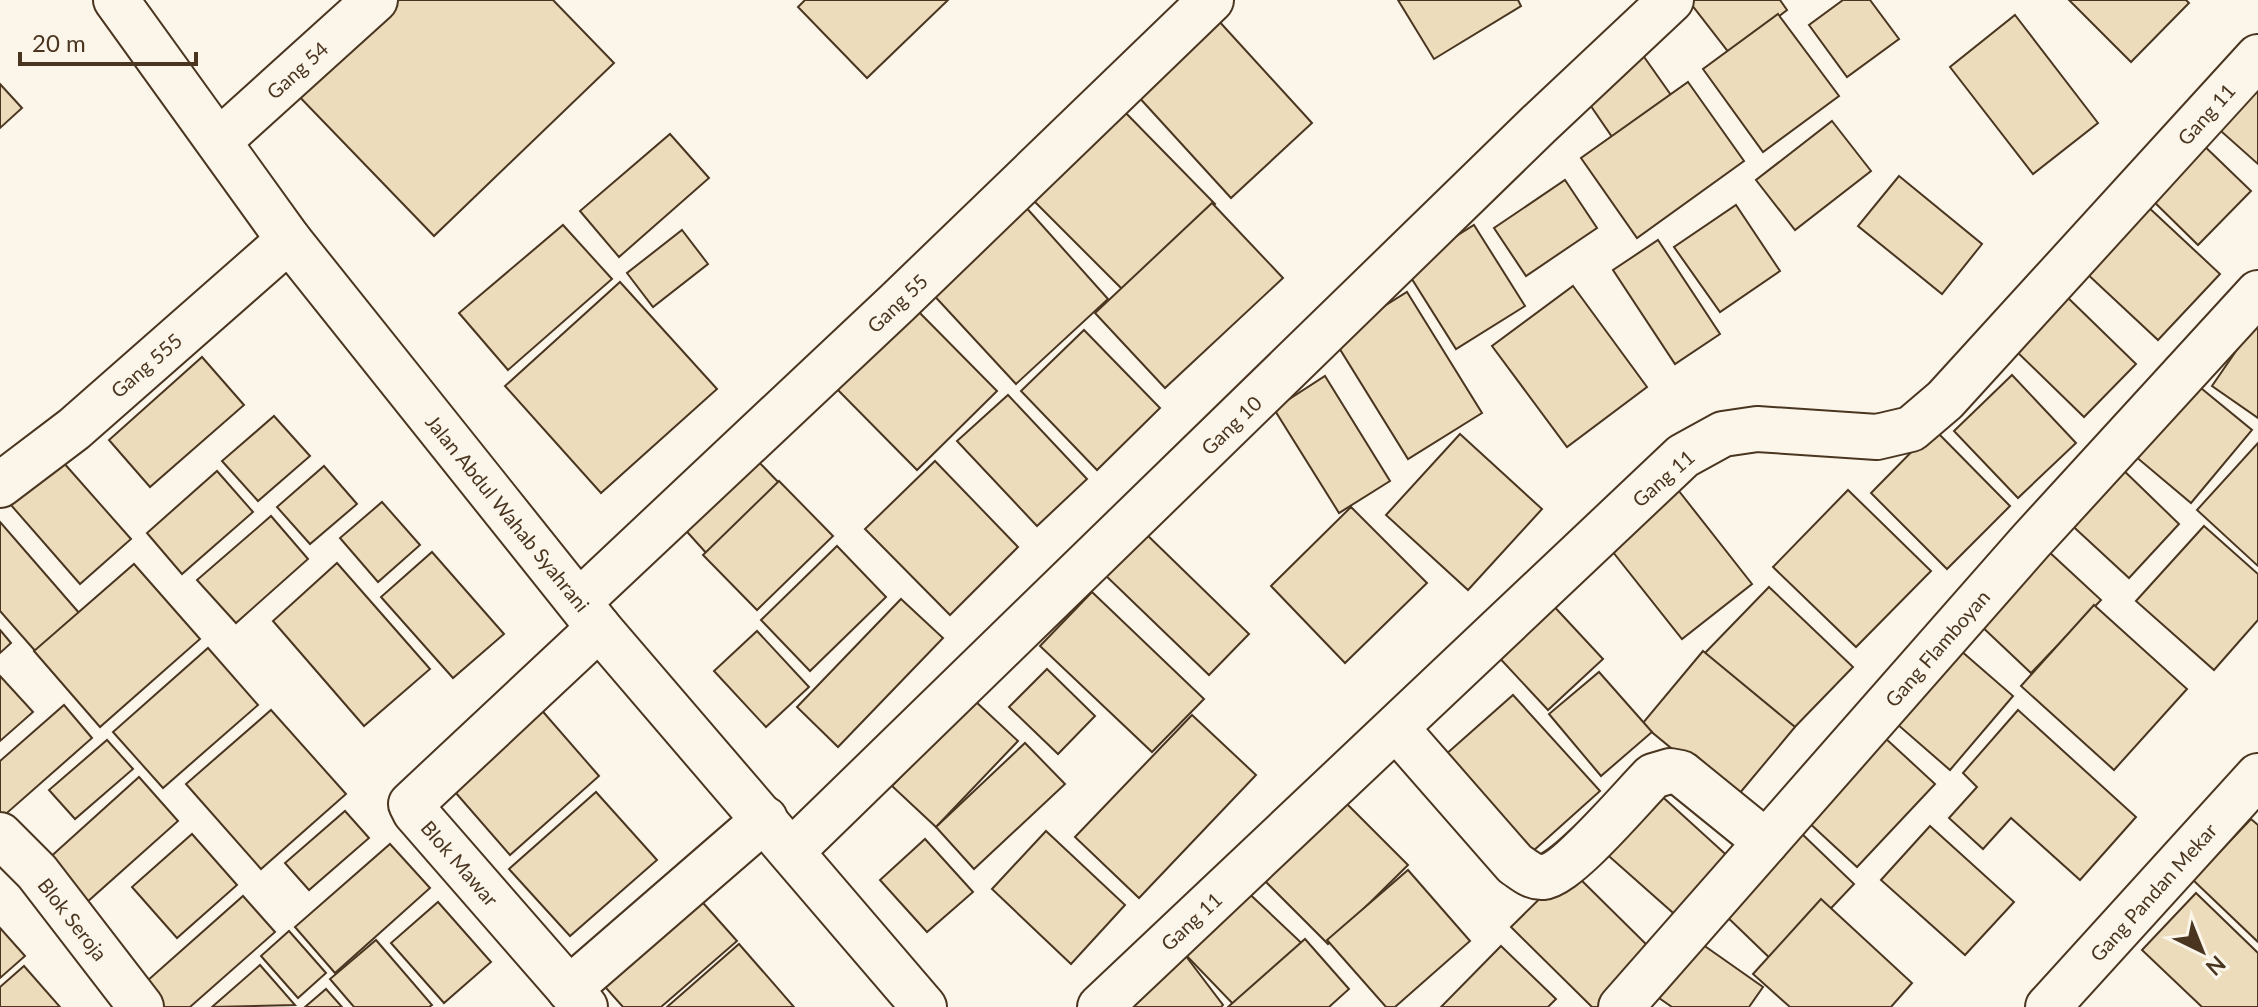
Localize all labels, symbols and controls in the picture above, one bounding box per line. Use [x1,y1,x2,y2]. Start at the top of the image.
scale bar [20,16,196,66]
text: 20 m [32,28,86,57]
street label: Gang 54 [261,36,333,104]
street label: Gang 11 [2172,78,2240,150]
street label: Gang 55 [862,269,932,337]
street label: Gang 555 [106,328,186,402]
street label: Gang 10 [1196,391,1266,459]
street label: Jalan Abdul Wahab Syahrani [421,410,595,616]
street label: Gang 11 [1627,445,1699,511]
street label: Gang Flamboyan [1880,585,1994,711]
street label: Blok Mawar [416,815,504,911]
street label: Gang Pandan Mekar [2085,817,2222,966]
street label: Blok Seroja [33,873,113,965]
street label: Gang 11 [1156,887,1226,955]
north arrow [2162,911,2242,991]
text: N [2201,950,2231,982]

